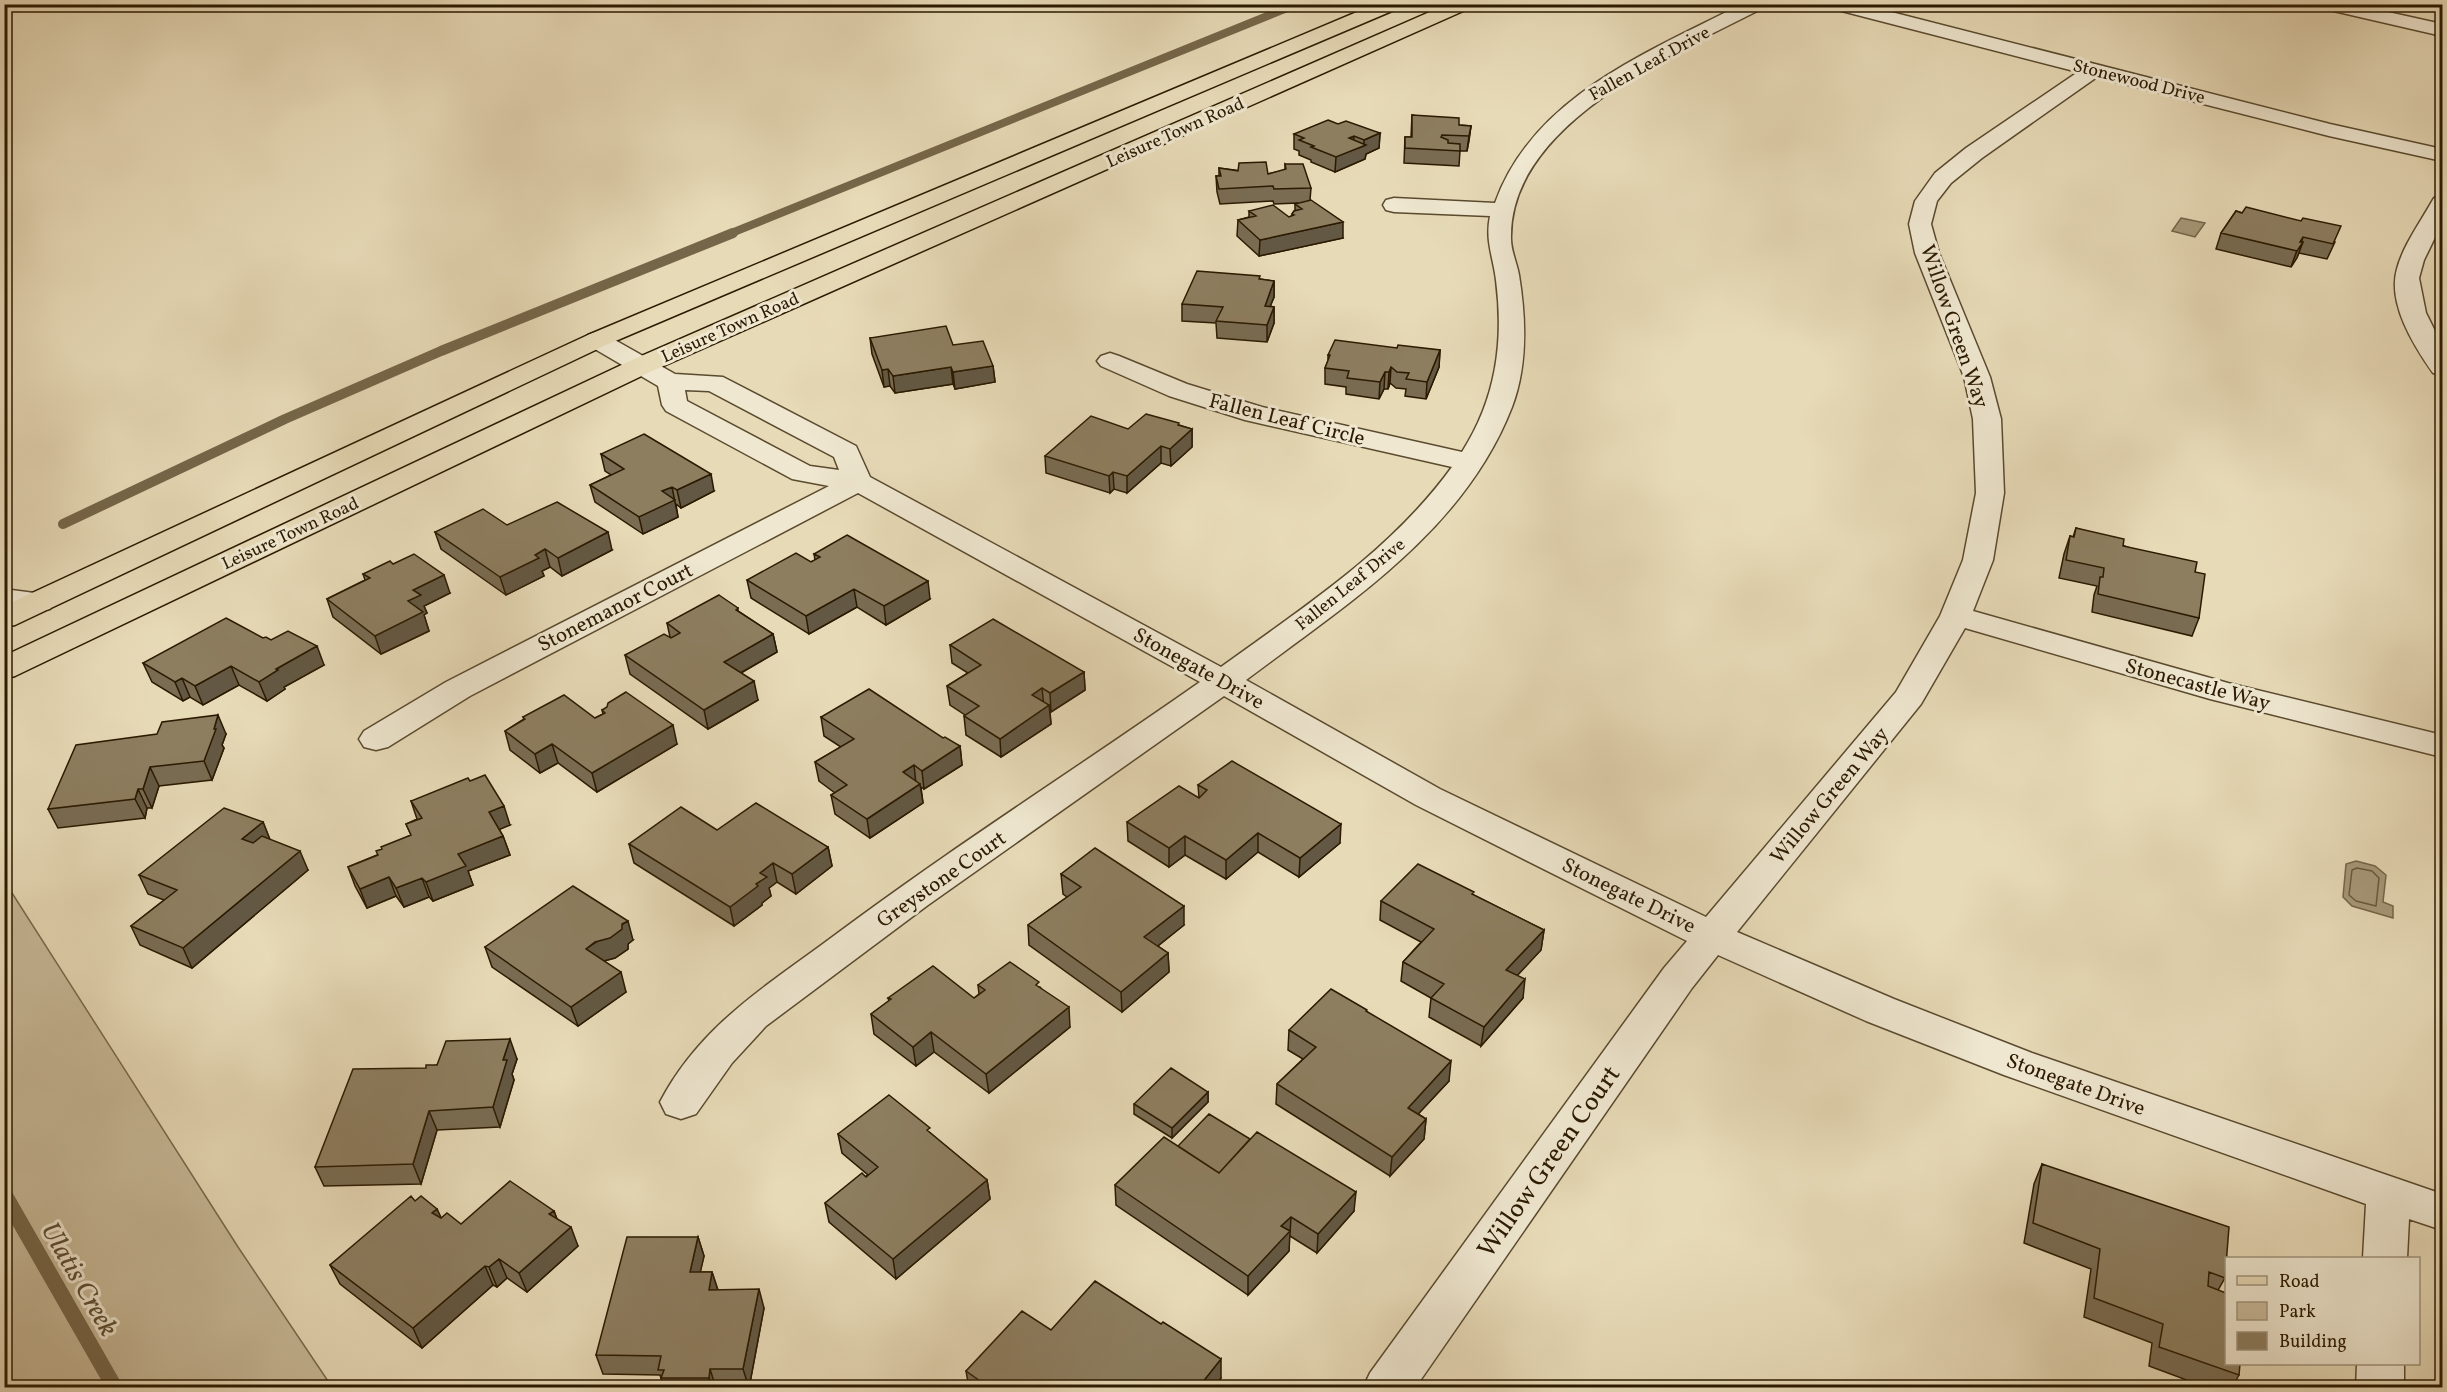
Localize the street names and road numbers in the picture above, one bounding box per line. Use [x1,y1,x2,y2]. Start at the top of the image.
street label: Fallen Leaf Drive [1585,21,1715,108]
street label: Stonewood Drive [2070,54,2207,111]
street label: Leisure Town Road [1103,92,1249,175]
street label: Willow Green Way [1912,241,1995,413]
street label: Leisure Town Road [658,287,804,370]
street label: Fallen Leaf Circle [1205,387,1368,454]
street label: Leisure Town Road [218,492,363,577]
street label: Fallen Leaf Drive [1291,533,1411,637]
street label: Stonemanor Court [533,557,698,660]
street label: Stonegate Drive [1127,621,1269,717]
street label: Stonecastle Way [2122,652,2274,719]
street label: Willow Green Way [1764,721,1897,871]
street label: Greystone Court [871,825,1013,936]
street label: Stonegate Drive [1556,851,1700,941]
street label: Stonegate Drive [2002,1047,2149,1124]
street label: Willow Green Court [1470,1059,1630,1266]

